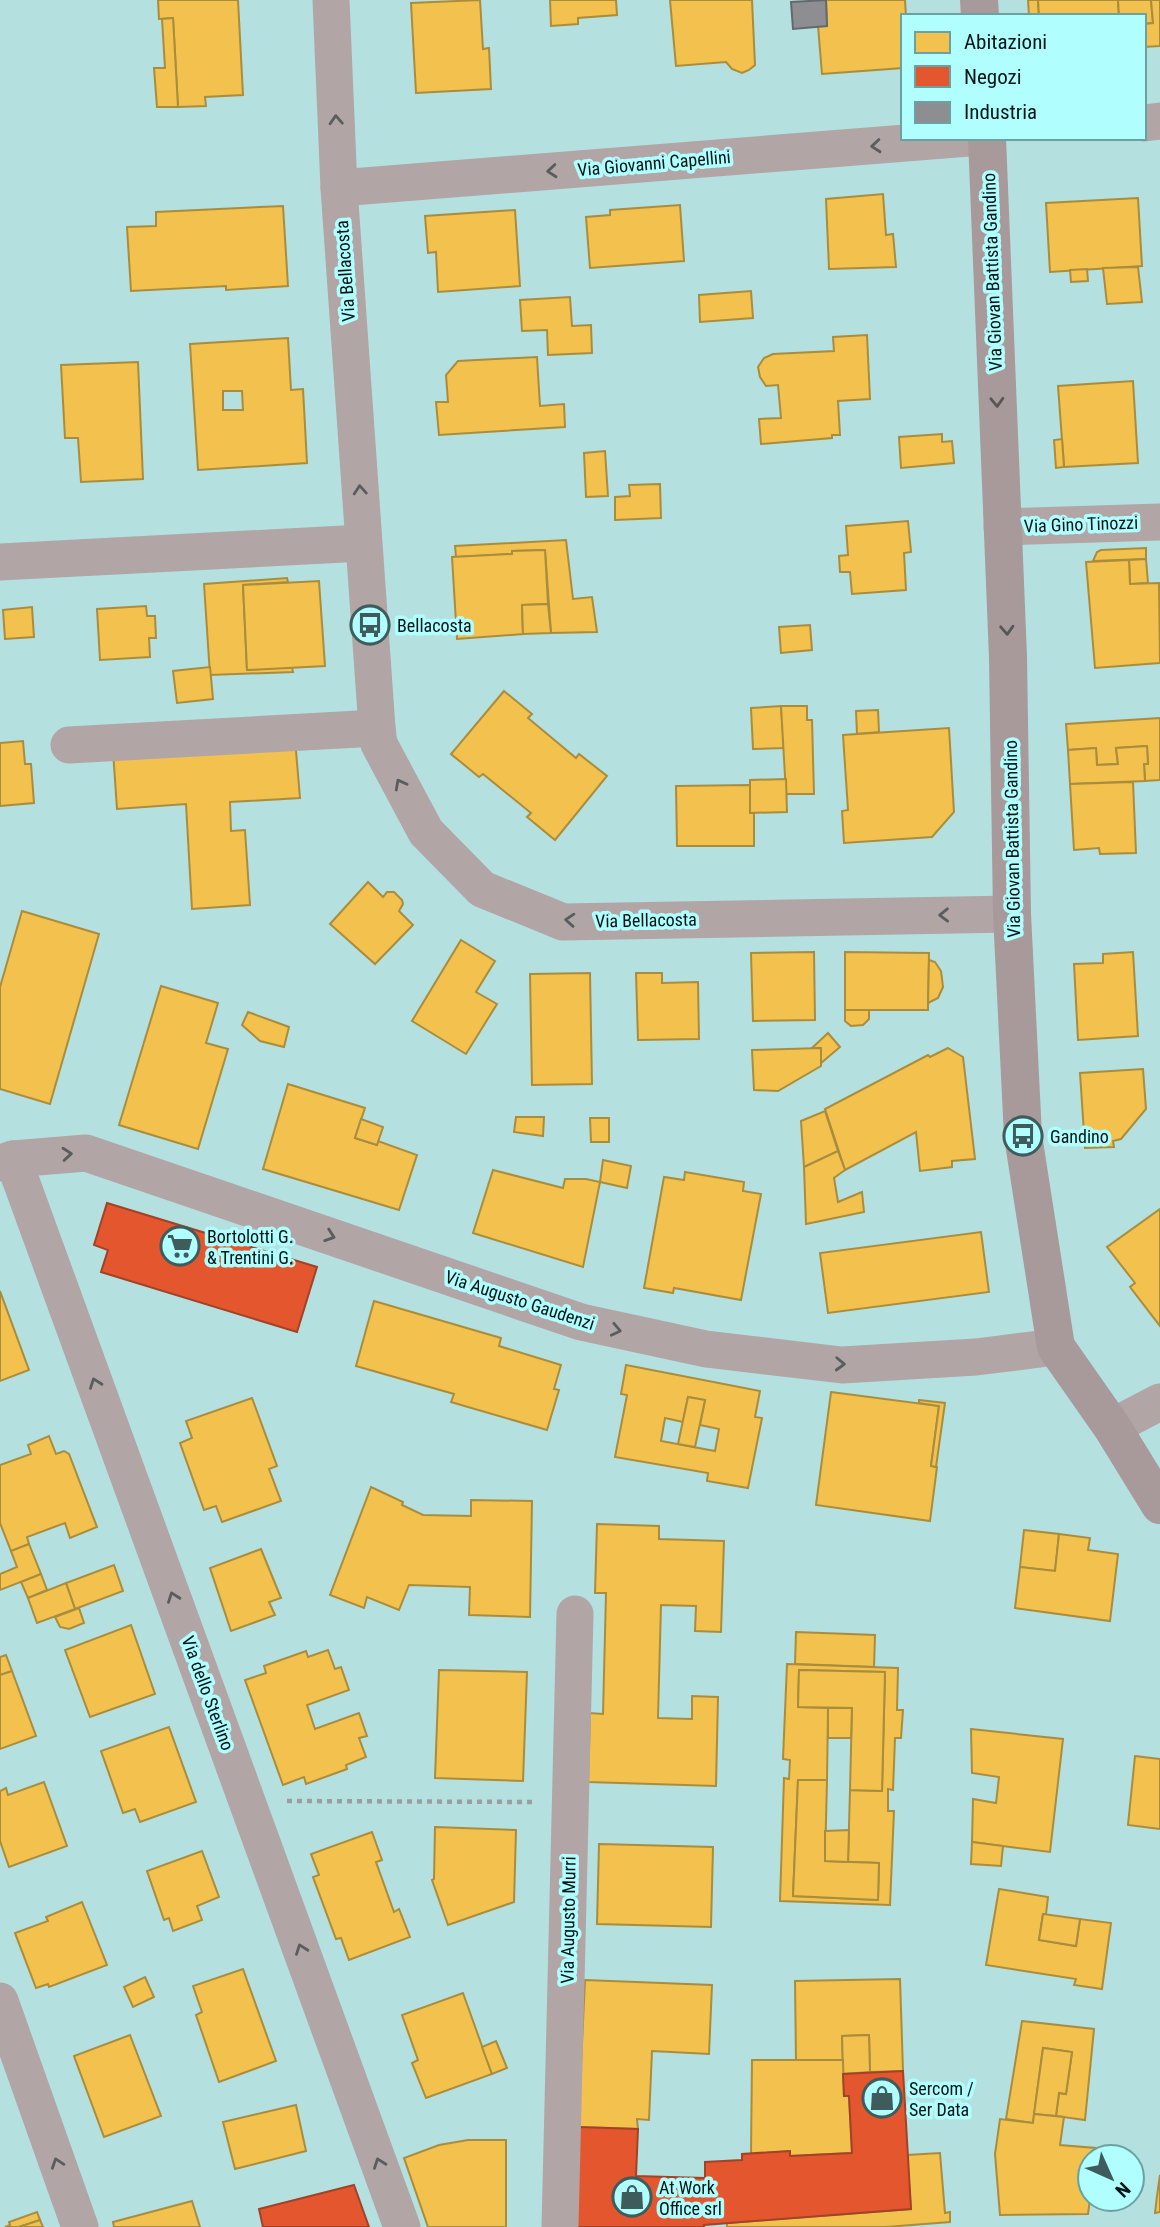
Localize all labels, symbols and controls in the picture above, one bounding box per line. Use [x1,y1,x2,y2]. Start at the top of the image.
legend [901,14,1146,140]
text: Abitazioni [964,30,1047,54]
text: Negozi [964,65,1022,89]
text: Industria [964,100,1037,124]
one-way arrow [329,114,344,125]
one-way arrow [870,138,881,153]
street label: Via Giovanni Capellini [576,146,732,180]
one-way arrow [546,163,557,178]
street label: Via Giovan Battista Gandino [978,173,1006,371]
street label: Via Bellacosta [331,220,359,322]
one-way arrow [990,397,1005,408]
one-way arrow [352,484,367,495]
street label: Via Gino Tinozzi [1024,512,1138,536]
bus stop icon: Bellacosta [349,604,391,646]
place label: Bellacosta [397,615,472,636]
one-way arrow [999,624,1014,635]
street label: Via Giovan Battista Gandino [1000,740,1024,938]
one-way arrow [395,779,409,792]
one-way arrow [938,907,949,923]
street label: Via Bellacosta [595,909,697,931]
one-way arrow [564,913,575,928]
bus stop icon: Gandino [1002,1115,1044,1157]
place label: Gandino [1050,1126,1109,1147]
one-way arrow [62,1147,73,1162]
supermarket icon: Bortolotti G. & Trentini G. [159,1225,201,1267]
place label: Bortolotti G. & Trentini G. [207,1226,294,1268]
one-way arrow [323,1228,335,1242]
street label: Via Augusto Gaudenzi [443,1266,597,1334]
one-way arrow [610,1321,622,1336]
one-way arrow [835,1356,846,1371]
one-way arrow [89,1378,103,1390]
one-way arrow [167,1592,181,1604]
street label: Via dello Sterlino [178,1633,238,1753]
street label: Via Augusto Murri [556,1856,580,1984]
one-way arrow [295,1943,309,1956]
shop icon: Sercom / Ser Data [861,2077,903,2119]
place label: Sercom / Ser Data [909,2078,974,2120]
north arrow [1076,2143,1146,2213]
one-way arrow [51,2157,65,2169]
one-way arrow [373,2157,387,2169]
shop icon: At Work Office srl [611,2176,653,2218]
place label: At Work Office srl [659,2177,722,2219]
text: N [1110,2177,1135,2202]

